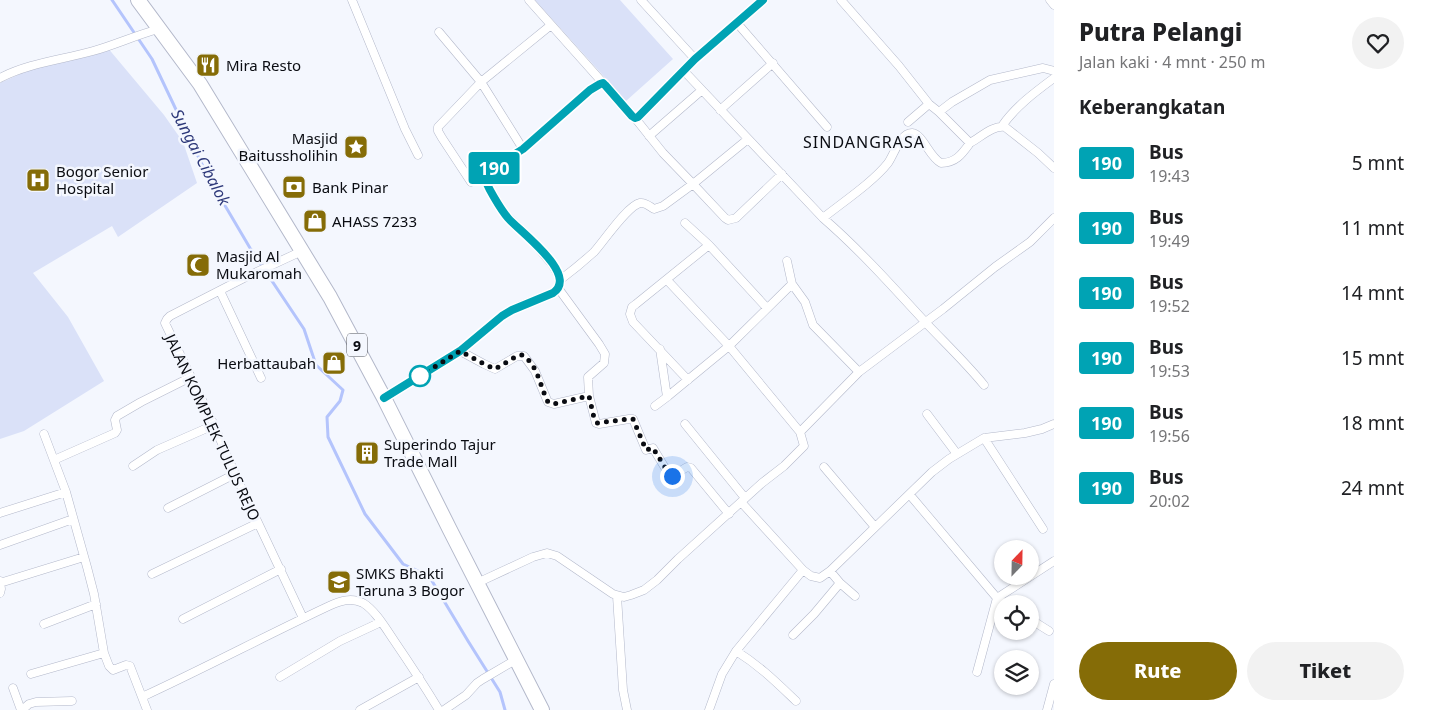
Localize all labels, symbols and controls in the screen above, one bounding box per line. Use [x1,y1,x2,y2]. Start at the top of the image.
text: Putra Pelangi [1079,15,1242,48]
button: heart [1352,17,1404,69]
text: Jalan kaki · 4 mnt · 250 m [1079,51,1265,73]
restaurant icon: Mira Resto [195,52,221,78]
place label: Mira Resto [226,55,301,75]
text: Keberangkatan [1079,94,1225,120]
water label: Sungai Cibalok [166,105,236,210]
place label: Masjid Baitussholihin [238,128,338,165]
district label: SINDANGRASA [803,131,925,153]
place icon: Masjid Baitussholihin [343,134,369,160]
text: Bus [1149,139,1184,165]
text: 5 mnt [1352,150,1404,176]
text: 190 [1091,151,1122,175]
line badge: 190 [465,152,523,184]
text: 190 [479,156,509,180]
place label: Bogor Senior Hospital [56,161,148,198]
text: 19:43 [1149,165,1190,187]
hospital icon: Bogor Senior Hospital [25,167,51,193]
bank icon: Bank Pinar [281,174,307,200]
place label: Bank Pinar [312,177,388,197]
text: Bus [1149,204,1184,230]
shop icon: AHASS 7233 [302,208,328,234]
place label: AHASS 7233 [332,211,417,231]
text: 11 mnt [1341,215,1404,241]
text: 190 [1091,216,1122,240]
text: 19:49 [1149,230,1190,252]
place label: Masjid Al Mukaromah [216,246,302,283]
mosque icon: Masjid Al Mukaromah [185,252,211,278]
text: Bus [1149,269,1184,295]
text: 14 mnt [1341,280,1404,306]
text: 190 [1091,281,1122,305]
text: 19:52 [1149,295,1190,317]
street label: JALAN KOMPLEK TULUS REJO [160,329,265,524]
road number: 9 [347,334,367,356]
text: Bus [1149,334,1184,360]
text: 15 mnt [1341,345,1404,371]
text: 190 [1091,346,1122,370]
shop icon: Herbattaubah [321,350,347,376]
place label: Herbattaubah [217,353,316,373]
text: 19:53 [1149,360,1190,382]
unlabelled marker [409,365,431,387]
text: Bus [1149,399,1184,425]
text: 18 mnt [1341,410,1404,436]
text: 190 [1091,411,1122,435]
text: 19:56 [1149,425,1190,447]
place label: Superindo Tajur Trade Mall [384,434,496,471]
building icon: Superindo Tajur Trade Mall [354,440,380,466]
your location [660,464,685,489]
text: Bus [1149,464,1184,490]
text: 24 mnt [1341,475,1404,501]
text: 190 [1091,476,1122,500]
text: 20:02 [1149,490,1190,512]
north arrow [994,540,1039,585]
map controls [994,540,1039,695]
place label: SMKS Bhakti Taruna 3 Bogor [356,563,464,600]
school or university icon: SMKS Bhakti Taruna 3 Bogor [326,569,352,595]
button: locate [994,595,1039,640]
button: Rute [1079,642,1237,700]
button: Tiket [1247,642,1404,700]
button: layers [994,650,1039,695]

